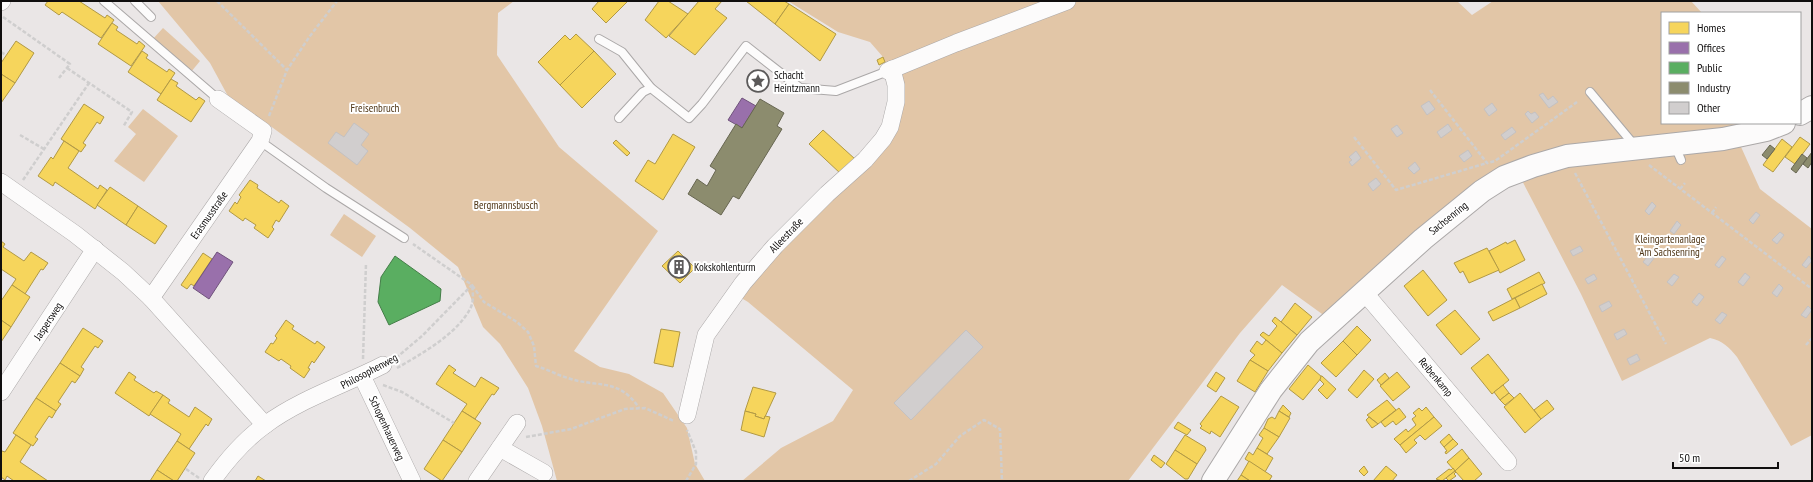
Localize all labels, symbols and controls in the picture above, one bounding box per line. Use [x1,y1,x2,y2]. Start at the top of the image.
legend [1661,12,1801,124]
text: Homes [1697,20,1725,35]
text: Offices [1697,40,1725,55]
text: Public [1697,60,1723,75]
place icon: Schacht Heintzmann [745,68,771,94]
place label: Schacht Heintzmann [774,68,820,95]
text: Industry [1697,80,1731,95]
text: Other [1697,100,1721,115]
park label: Freisenbruch [351,101,400,115]
street label: Erasmusstraße [187,188,231,242]
park label: Bergmannsbusch [474,198,538,212]
street label: Sachsenring [1426,198,1470,238]
street label: Alleestraße [766,214,806,255]
park label: Kleingartenanlage "Am Sachsenring" [1635,232,1705,259]
building icon: Kokskohlenturm [666,254,692,280]
place label: Kokskohlenturm [694,260,755,274]
street label: Jaspersweg [30,299,66,343]
street label: Philosophenweg [338,350,400,392]
street label: Reibenkamp [1416,355,1456,399]
street label: Schopenhauerweg [366,394,408,463]
scale bar [1673,444,1778,470]
text: 50 m [1679,450,1700,465]

